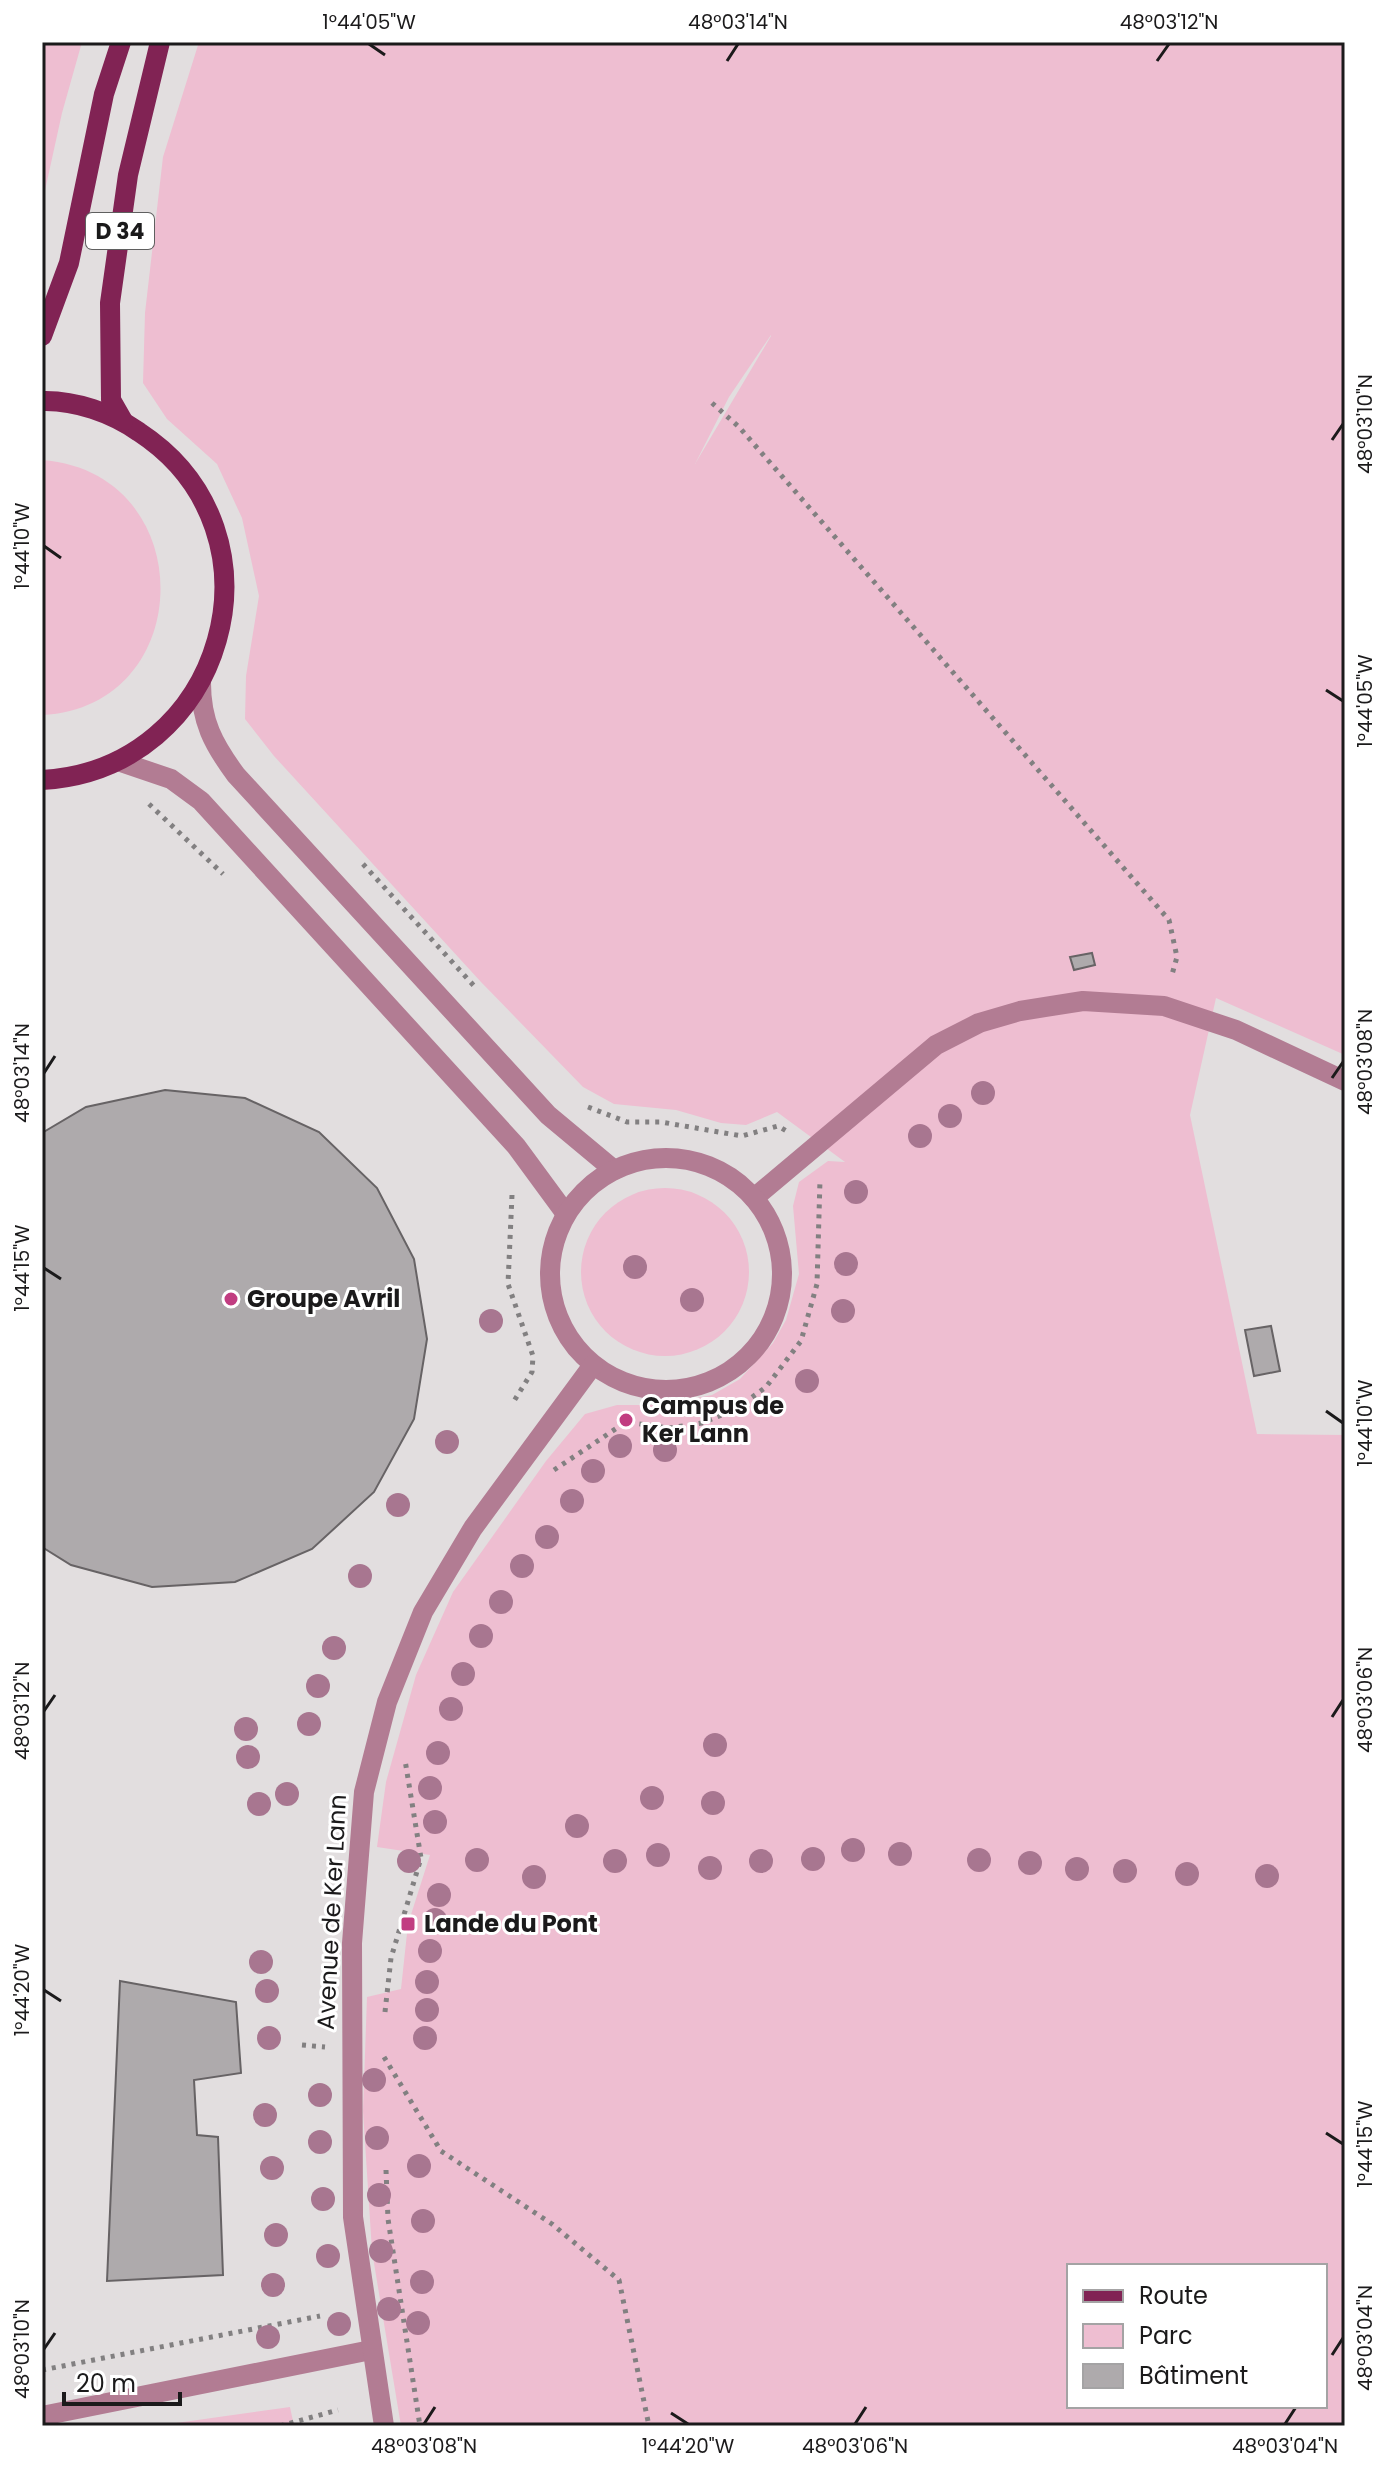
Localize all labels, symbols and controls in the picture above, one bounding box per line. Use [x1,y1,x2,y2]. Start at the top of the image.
text: 1°44'05"W [322,8,416,36]
text: 48°03'14"N [688,8,788,36]
text: 48°03'12"N [1120,8,1218,36]
road number: D 34 [86,213,154,249]
text: 48°03'10"N [1351,374,1379,474]
text: 1°44'10"W [8,502,36,590]
text: 1°44'05"W [1351,654,1379,748]
text: 48°03'08"N [1351,1009,1379,1115]
text: 48°03'14"N [8,1023,36,1123]
text: 1°44'15"W [8,1224,36,1312]
place label: Groupe Avril [247,1282,400,1315]
marker: Groupe Avril [222,1290,240,1308]
text: 1°44'10"W [1351,1379,1379,1467]
place label: Campus de Ker Lann [642,1389,784,1450]
marker: Campus de Ker Lann [617,1411,635,1429]
text: 48°03'06"N [1351,1647,1379,1753]
text: 48°03'12"N [8,1662,36,1760]
street label: Avenue de Ker Lann [309,1793,354,2031]
place label: Lande du Pont [424,1907,598,1940]
marker: Lande du Pont [399,1915,417,1933]
text: 1°44'20"W [8,1943,36,2036]
text: 1°44'15"W [1351,2100,1379,2188]
legend [1067,2264,1327,2408]
text: Route [1139,2279,1208,2312]
text: 48°03'04"N [1351,2285,1379,2391]
text: 48°03'10"N [8,2299,36,2399]
text: Parc [1139,2319,1193,2352]
scale bar [64,2356,180,2406]
text: Bâtiment [1139,2359,1248,2392]
text: 20 m [76,2367,136,2400]
text: 48°03'08"N [371,2432,477,2460]
text: 1°44'20"W [642,2432,735,2460]
text: 48°03'06"N [802,2432,908,2460]
text: 48°03'04"N [1232,2432,1338,2460]

